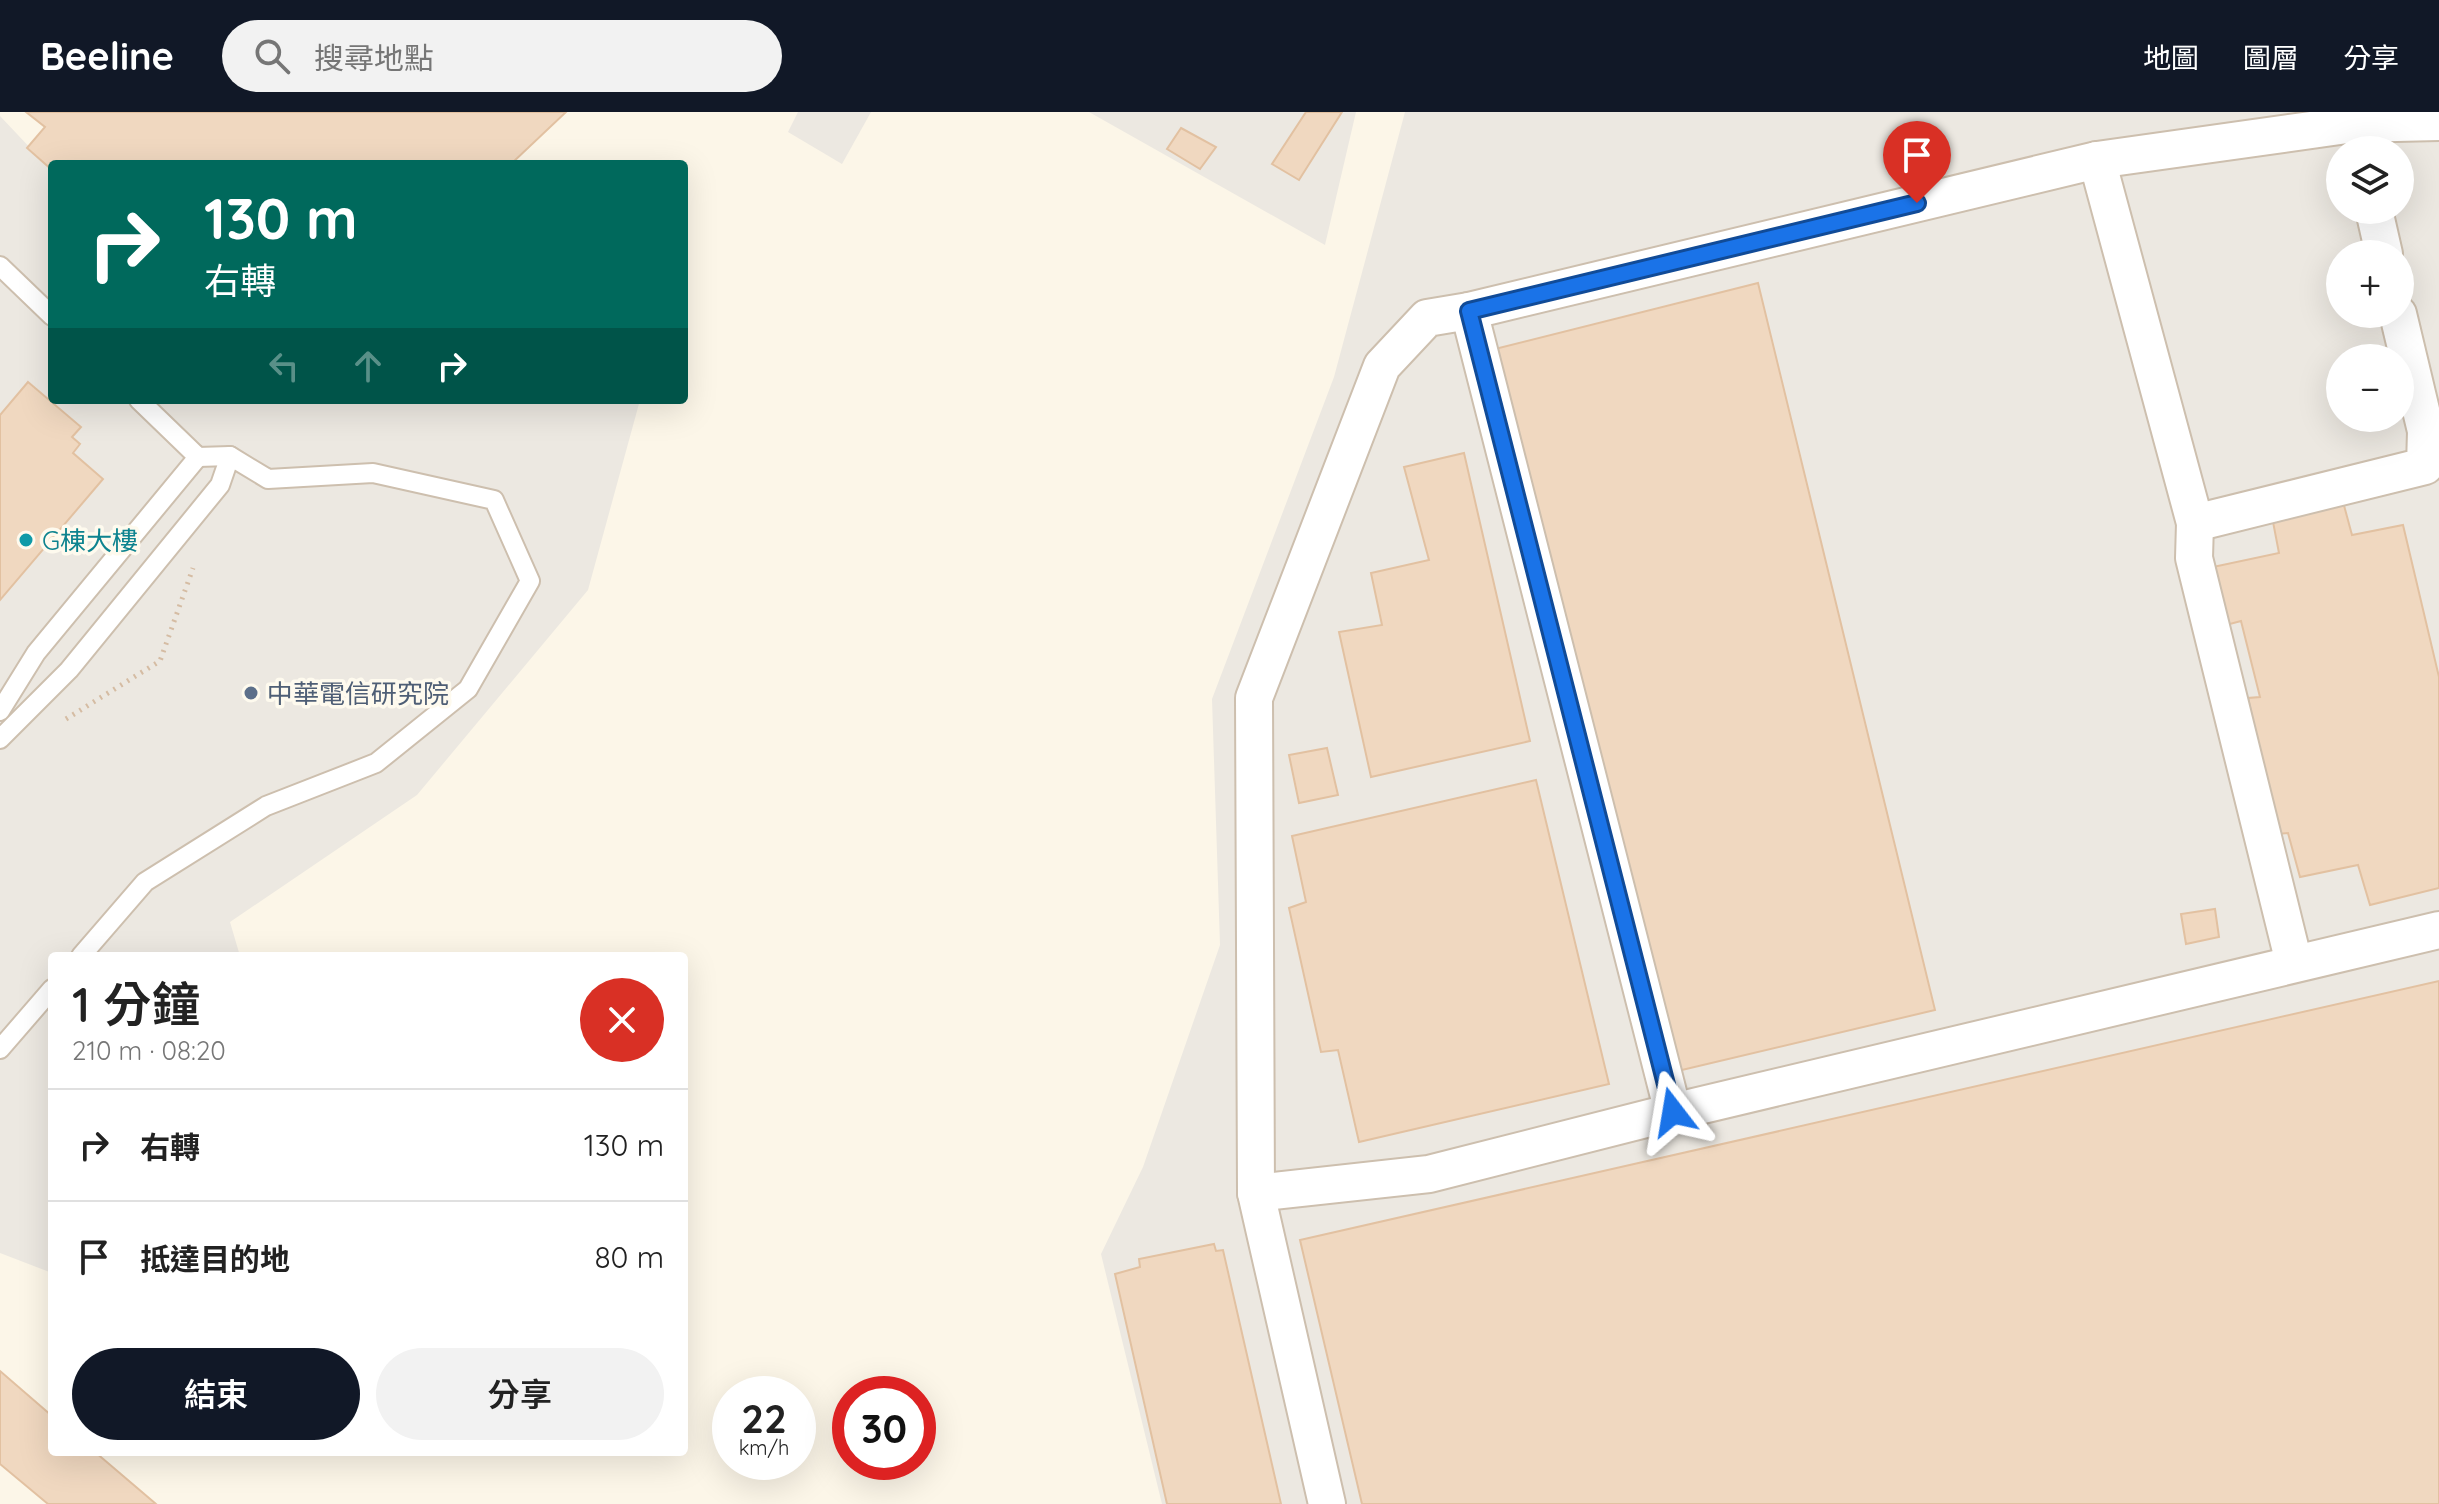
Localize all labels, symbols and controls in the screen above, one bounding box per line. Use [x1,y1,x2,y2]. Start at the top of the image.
search box [222,20,782,92]
text: Beeline [40,32,174,80]
icon: search [250,34,294,78]
text: 搜尋地點 [314,39,434,77]
text: 地圖 [2143,40,2199,75]
text: 圖層 [2243,40,2299,75]
text: 分享 [2343,40,2399,75]
pin [1883,121,1951,203]
icon: arrive [1895,133,1939,177]
map controls [2326,136,2414,432]
button: layers [2326,136,2414,224]
text: 130 m [204,183,358,253]
icon: right [72,192,176,296]
button: + [2326,240,2414,328]
text: 右轉 [204,258,276,303]
icon: left [262,344,306,388]
icon: ahead [346,344,390,388]
icon: right [430,344,474,388]
button: − [2326,344,2414,432]
place label: G棟大樓 [42,524,138,557]
marker: G棟大樓 [17,531,35,549]
place label: 中華電信研究院 [267,677,449,710]
marker: 中華電信研究院 [242,684,260,702]
text: 1 分鐘 [72,974,200,1034]
button: close [580,978,664,1062]
text: 210 m · 08:20 [72,1034,226,1067]
position arrow [1631,1070,1715,1154]
icon: right [72,1123,116,1167]
text: 130 m [584,1126,664,1164]
text: 右轉 [140,1128,200,1166]
icon: arrive [72,1235,116,1279]
text: 80 m [594,1238,664,1276]
text: 抵達目的地 [140,1240,290,1278]
button: 結束 [72,1348,360,1440]
button: 分享 [376,1348,664,1440]
speed limit sign: 30 [832,1376,936,1480]
text: 22 [741,1393,787,1443]
text: km/h [739,1435,789,1460]

